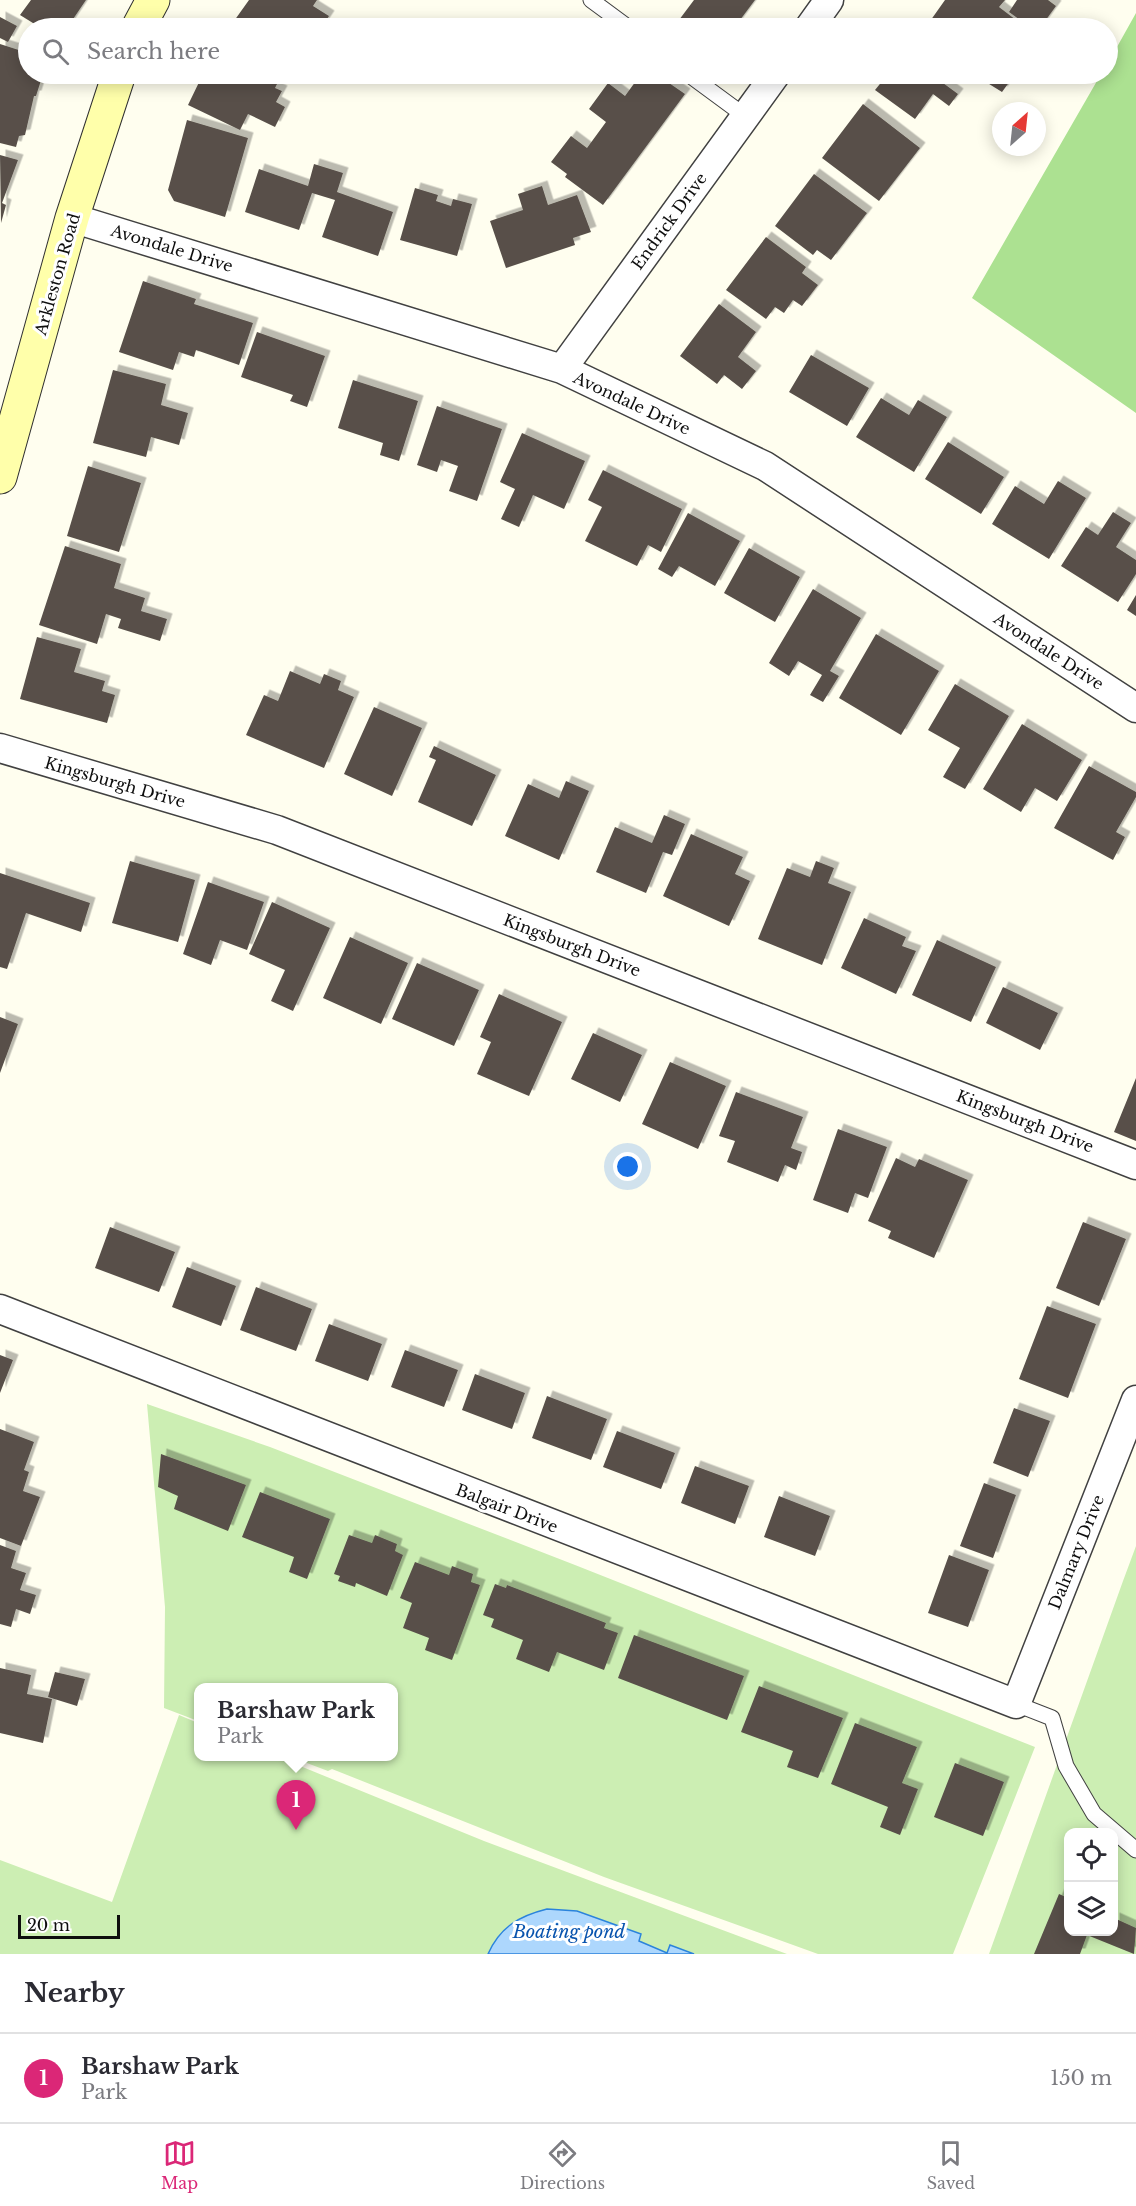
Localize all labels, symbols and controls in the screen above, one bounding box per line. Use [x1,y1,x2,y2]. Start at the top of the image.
search box [18,18,1118,84]
icon: search [39,35,72,68]
text: Search here [87,38,220,65]
north arrow [992,102,1046,156]
street label: Endrick Drive [627,169,711,273]
street label: Arkleston Road [30,210,84,338]
street label: Avondale Drive [108,220,236,276]
street label: Avondale Drive [569,367,694,439]
street label: Avondale Drive [990,608,1108,694]
street label: Kingsburgh Drive [42,752,188,812]
street label: Kingsburgh Drive [500,910,644,980]
street label: Kingsburgh Drive [953,1086,1097,1156]
your location [613,1152,642,1181]
street label: Balgair Drive [453,1479,561,1537]
street label: Dalmary Drive [1044,1492,1108,1612]
popup [194,1683,398,1761]
text: Barshaw Park [217,1697,375,1724]
text: Park [217,1724,264,1748]
pin: 1 [276,1780,316,1830]
map controls [1064,1828,1118,1936]
button: locate [1064,1828,1118,1882]
button: layers [1064,1882,1118,1936]
scale bar [18,1912,120,1940]
text: 20 m [27,1915,70,1935]
water label: Boating pond [512,1921,626,1943]
text: Nearby [24,1977,125,2009]
text: Barshaw Park [81,2053,239,2080]
text: 1 [39,2066,48,2090]
text: 150 m [1050,2066,1112,2090]
text: Park [81,2080,127,2104]
tab: Map [161,2137,198,2193]
tab: Directions [520,2137,605,2193]
tab: Saved [927,2137,975,2193]

